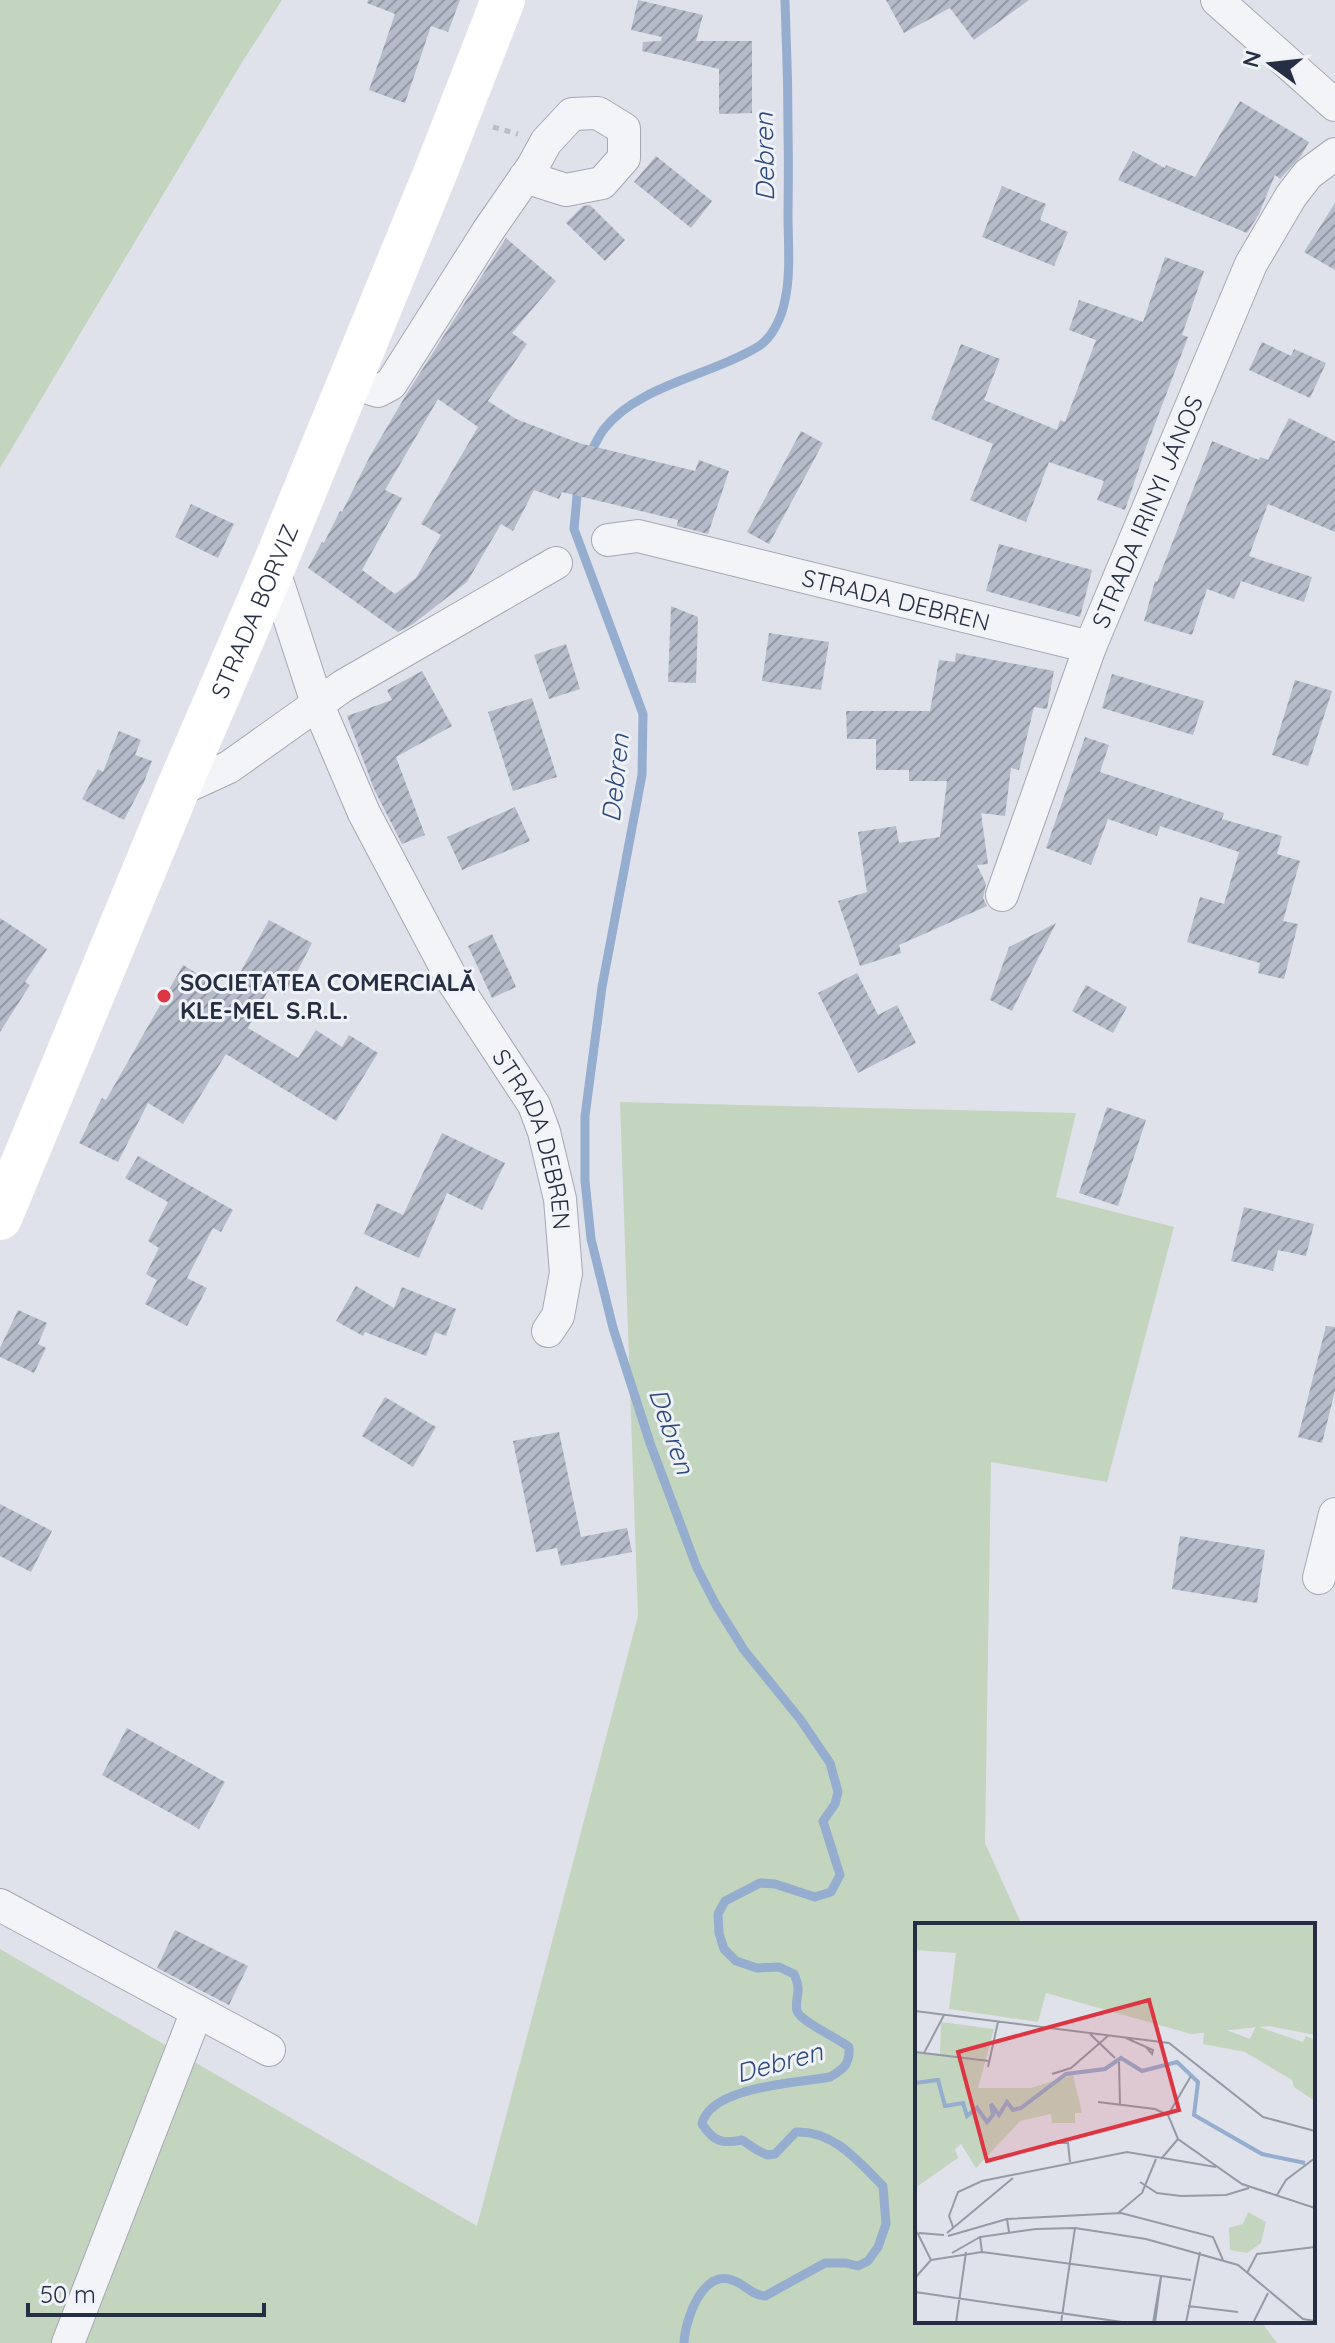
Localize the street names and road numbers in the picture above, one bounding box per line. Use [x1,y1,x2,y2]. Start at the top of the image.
street label: STRADA IRINYI JÁNOS [1085,391,1209,632]
street label: STRADA BORVIZ [204,520,304,703]
street label: STRADA DEBREN [799,562,993,637]
street label: STRADA DEBREN [486,1043,577,1231]

